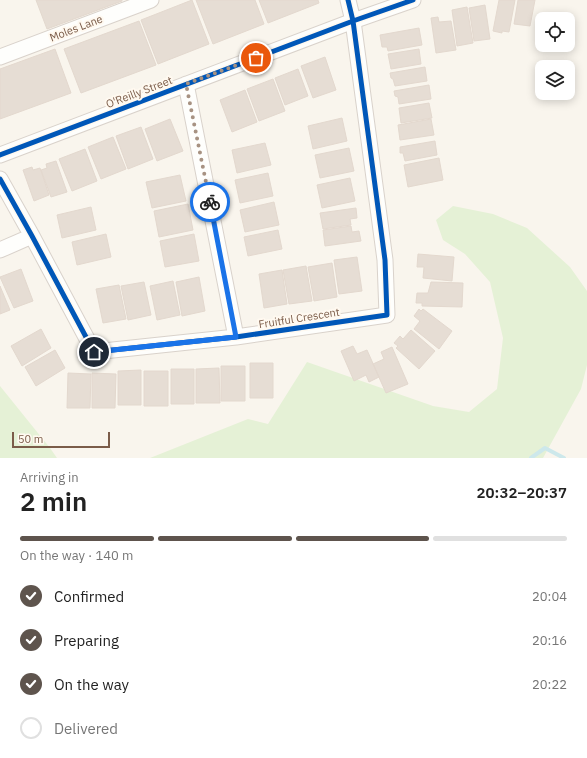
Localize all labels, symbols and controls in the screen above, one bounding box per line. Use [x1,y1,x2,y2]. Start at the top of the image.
street label: Moles Lane [47,11,105,45]
map controls [535,12,575,100]
button: locate [535,12,575,52]
pin [239,41,273,75]
icon: bag [245,47,267,69]
button: layers [535,60,575,100]
street label: O'Reilly Street [104,73,174,111]
courier [190,182,230,222]
icon: bike [199,191,221,213]
street label: Fruitful Crescent [257,305,341,331]
pin [77,335,111,369]
icon: home [83,341,105,363]
scale bar [12,430,110,449]
text: 50 m [18,432,43,446]
text: Arriving in [20,469,79,486]
text: 20:32–20:37 [477,483,567,502]
text: 2 min [20,484,87,518]
text: On the way · 140 m [20,547,133,564]
icon: check [20,585,42,607]
text: Confirmed [54,587,124,606]
text: 20:04 [532,588,567,605]
icon: check [20,629,42,651]
text: Preparing [54,631,119,650]
text: 20:16 [532,632,567,649]
icon: check [20,673,42,695]
text: On the way [54,675,129,694]
text: 20:22 [532,676,567,693]
text: Delivered [54,719,118,738]

